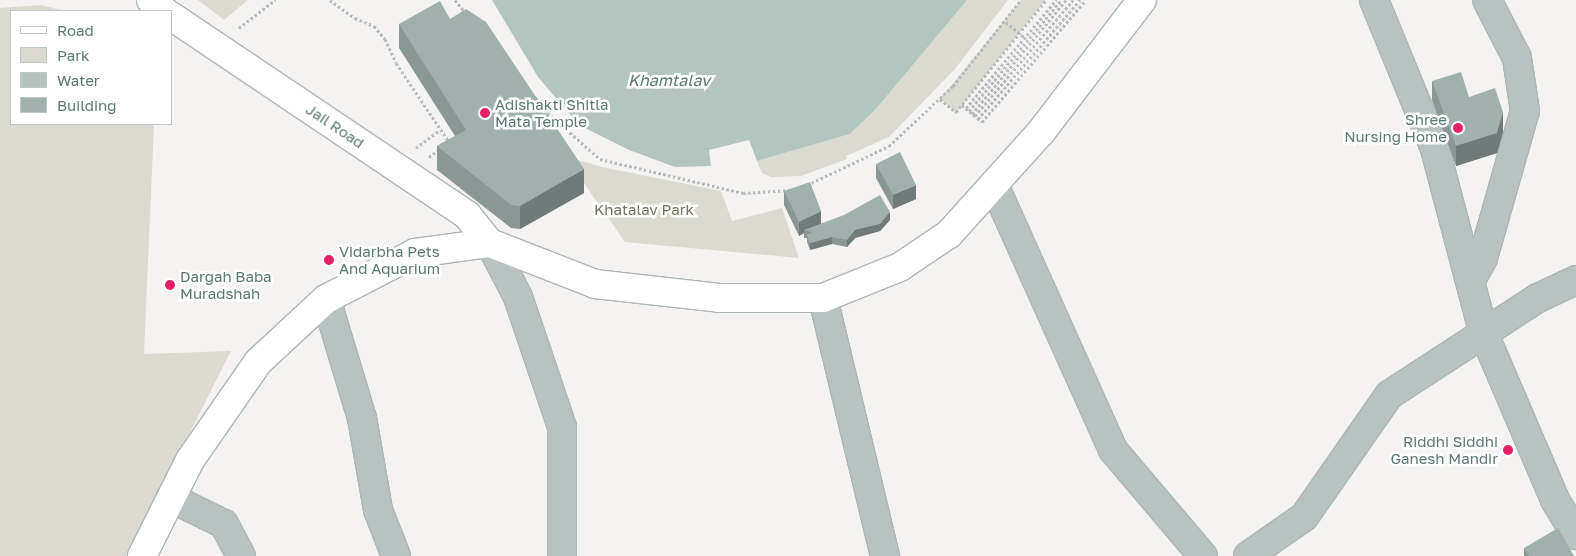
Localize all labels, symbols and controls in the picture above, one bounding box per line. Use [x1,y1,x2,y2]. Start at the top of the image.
legend [10,10,172,125]
text: Road [57,21,94,39]
text: Park [57,46,89,64]
water label: Khamtalav [628,70,710,90]
text: Water [57,71,100,89]
place label: Adishakti Shitla Mata Temple [495,95,608,130]
text: Building [57,96,117,114]
street label: Jail Road [303,100,367,152]
marker: Adishakti Shitla Mata Temple [479,107,491,119]
place label: Shree Nursing Home [1344,110,1447,145]
marker: Shree Nursing Home [1451,121,1465,135]
park label: Khatalav Park [594,201,694,219]
place label: Vidarbha Pets And Aquarium [339,242,440,277]
marker: Vidarbha Pets And Aquarium [323,254,335,266]
place label: Dargah Baba Muradshah [180,267,272,302]
marker: Dargah Baba Muradshah [164,279,176,291]
place label: Riddhi Siddhi Ganesh Mandir [1390,432,1498,467]
marker: Riddhi Siddhi Ganesh Mandir [1502,444,1514,456]

